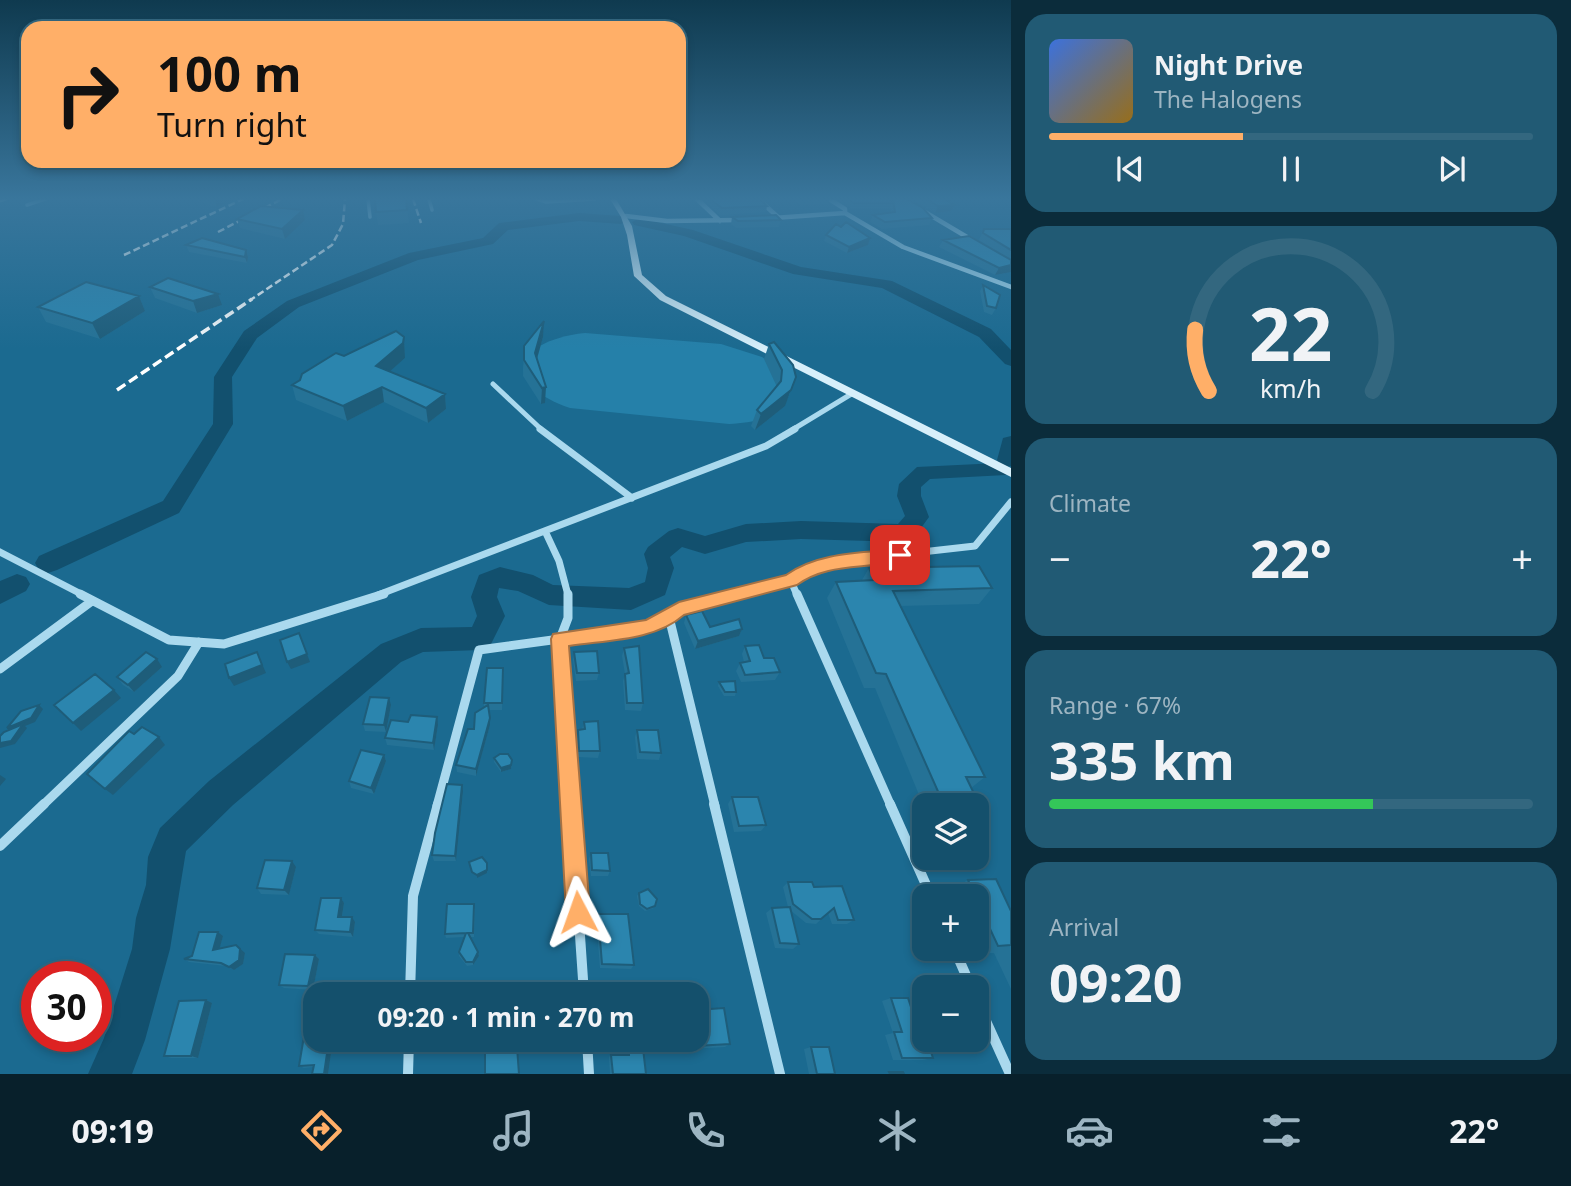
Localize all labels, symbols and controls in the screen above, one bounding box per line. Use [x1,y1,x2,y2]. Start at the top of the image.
text: 100 m [157,40,302,106]
text: Night Drive [1154,47,1303,83]
icon: right [42,49,133,140]
text: The Halogens [1154,83,1302,115]
text: Turn right [157,103,307,146]
icon: previous [1111,150,1149,188]
icon: pause [1272,150,1310,188]
icon: next [1433,150,1471,188]
text: 22 [1249,283,1333,382]
text: km/h [1260,371,1322,405]
text: Climate [1049,487,1131,519]
text: 22° [1250,522,1332,593]
pin [870,525,930,585]
text: − [1049,532,1071,584]
text: + [1511,532,1533,584]
icon: arrive [881,536,919,574]
text: Range · 67% [1049,689,1181,721]
text: 335 km [1049,724,1235,795]
map controls [912,793,989,1052]
button: layers [912,793,989,870]
position arrow [541,875,615,949]
button: + [912,884,989,961]
text: Arrival [1049,911,1119,943]
text: 09:20 [1049,946,1183,1017]
speed limit sign: 30 [21,961,112,1052]
button: − [912,975,989,1052]
text: 09:20 · 1 min · 270 m [378,999,634,1035]
icon: directions [297,1106,346,1155]
icon: music [489,1106,538,1155]
icon: phone [681,1106,730,1155]
icon: climate [873,1106,922,1155]
icon: car [1065,1106,1114,1155]
icon: filters [1257,1106,1306,1155]
text: 09:19 [72,1109,154,1152]
text: 22° [1449,1109,1499,1152]

